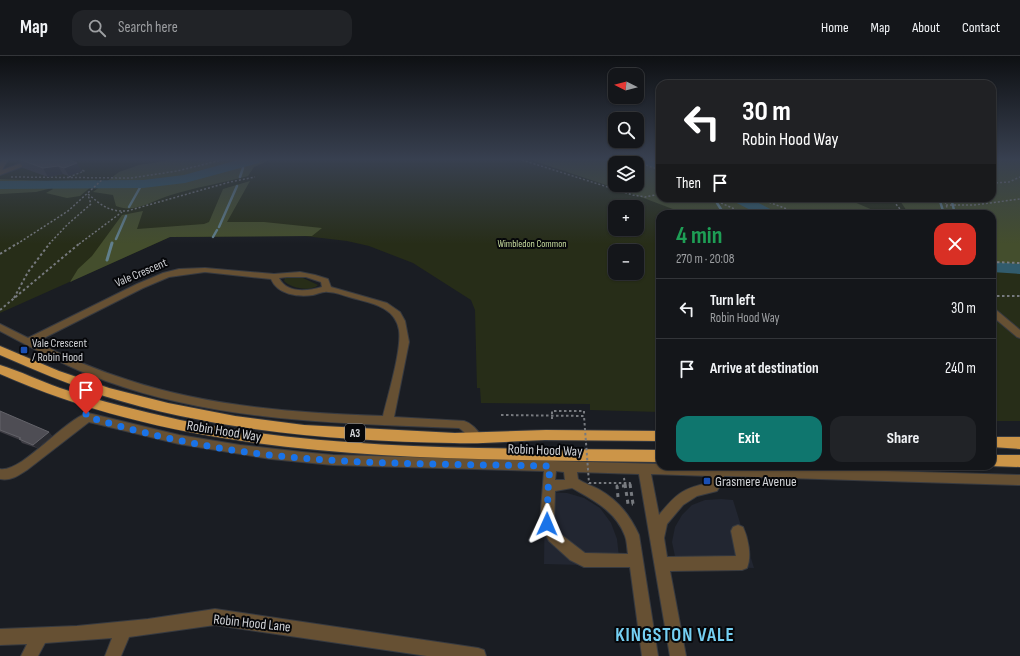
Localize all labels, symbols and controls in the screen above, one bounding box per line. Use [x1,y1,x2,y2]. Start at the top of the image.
search box [72,10,352,46]
text: Map [20,16,48,39]
icon: search [86,17,108,39]
text: Search here [118,18,178,37]
text: Home [821,19,849,36]
text: Map [871,19,890,36]
text: About [912,19,940,36]
text: Contact [962,19,1000,36]
north arrow [608,68,644,104]
map controls [608,68,644,280]
text: 30 m [742,95,791,128]
icon: left [676,96,728,148]
button: search [608,112,644,148]
text: Robin Hood Way [742,129,838,150]
button: layers [608,156,644,192]
icon: arrive [709,172,731,194]
text: Then [676,174,701,193]
button: + [608,200,644,236]
text: 4 min [676,221,722,250]
button: close [934,223,976,265]
park label: Wimbledon Common [497,238,567,250]
button: − [608,244,644,280]
text: 270 m · 20:08 [676,251,734,267]
street label: Vale Crescent [113,255,170,291]
text: Turn left [710,291,755,310]
icon: left [676,298,698,320]
text: 30 m [951,299,976,318]
text: Robin Hood Way [710,310,780,326]
place label: Vale Crescent / Robin Hood [32,336,88,365]
marker: Vale Crescent / Robin Hood [19,345,29,355]
icon: arrive [676,358,698,380]
text: Arrive at destination [710,359,819,378]
text: 240 m [945,359,976,378]
pin [69,373,103,414]
icon: arrive [75,379,97,401]
button: Exit [676,416,822,462]
button: Share [830,416,976,462]
street label: Robin Hood Way [186,417,263,445]
road number: A3 [345,424,365,442]
street label: Robin Hood Way [507,440,583,460]
place label: Grasmere Avenue [715,473,797,490]
marker: Grasmere Avenue [702,476,712,486]
position arrow [526,503,568,545]
street label: Robin Hood Lane [212,610,292,636]
district label: KINGSTON VALE [615,624,735,647]

